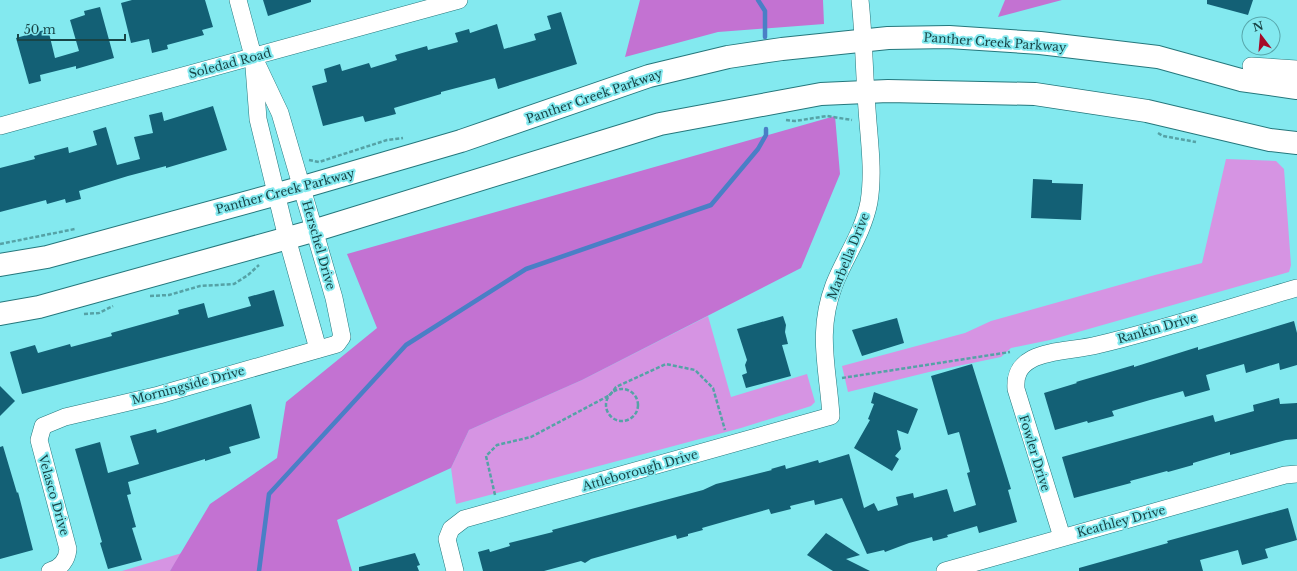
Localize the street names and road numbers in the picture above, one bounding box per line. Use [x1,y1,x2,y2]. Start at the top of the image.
street label: Panther Creek Parkway [923,30,1067,54]
street label: Soledad Road [187,45,273,81]
street label: Panther Creek Parkway [524,65,664,126]
street label: Panther Creek Parkway [214,165,356,217]
street label: Herschel Drive [299,199,339,291]
street label: Marbella Drive [824,210,872,302]
street label: Rankin Drive [1116,309,1199,346]
street label: Morningside Drive [130,363,246,407]
street label: Fowler Drive [1016,413,1054,493]
street label: Attleborough Drive [580,446,700,494]
street label: Velasco Drive [35,452,73,537]
street label: Keathley Drive [1075,502,1167,540]

